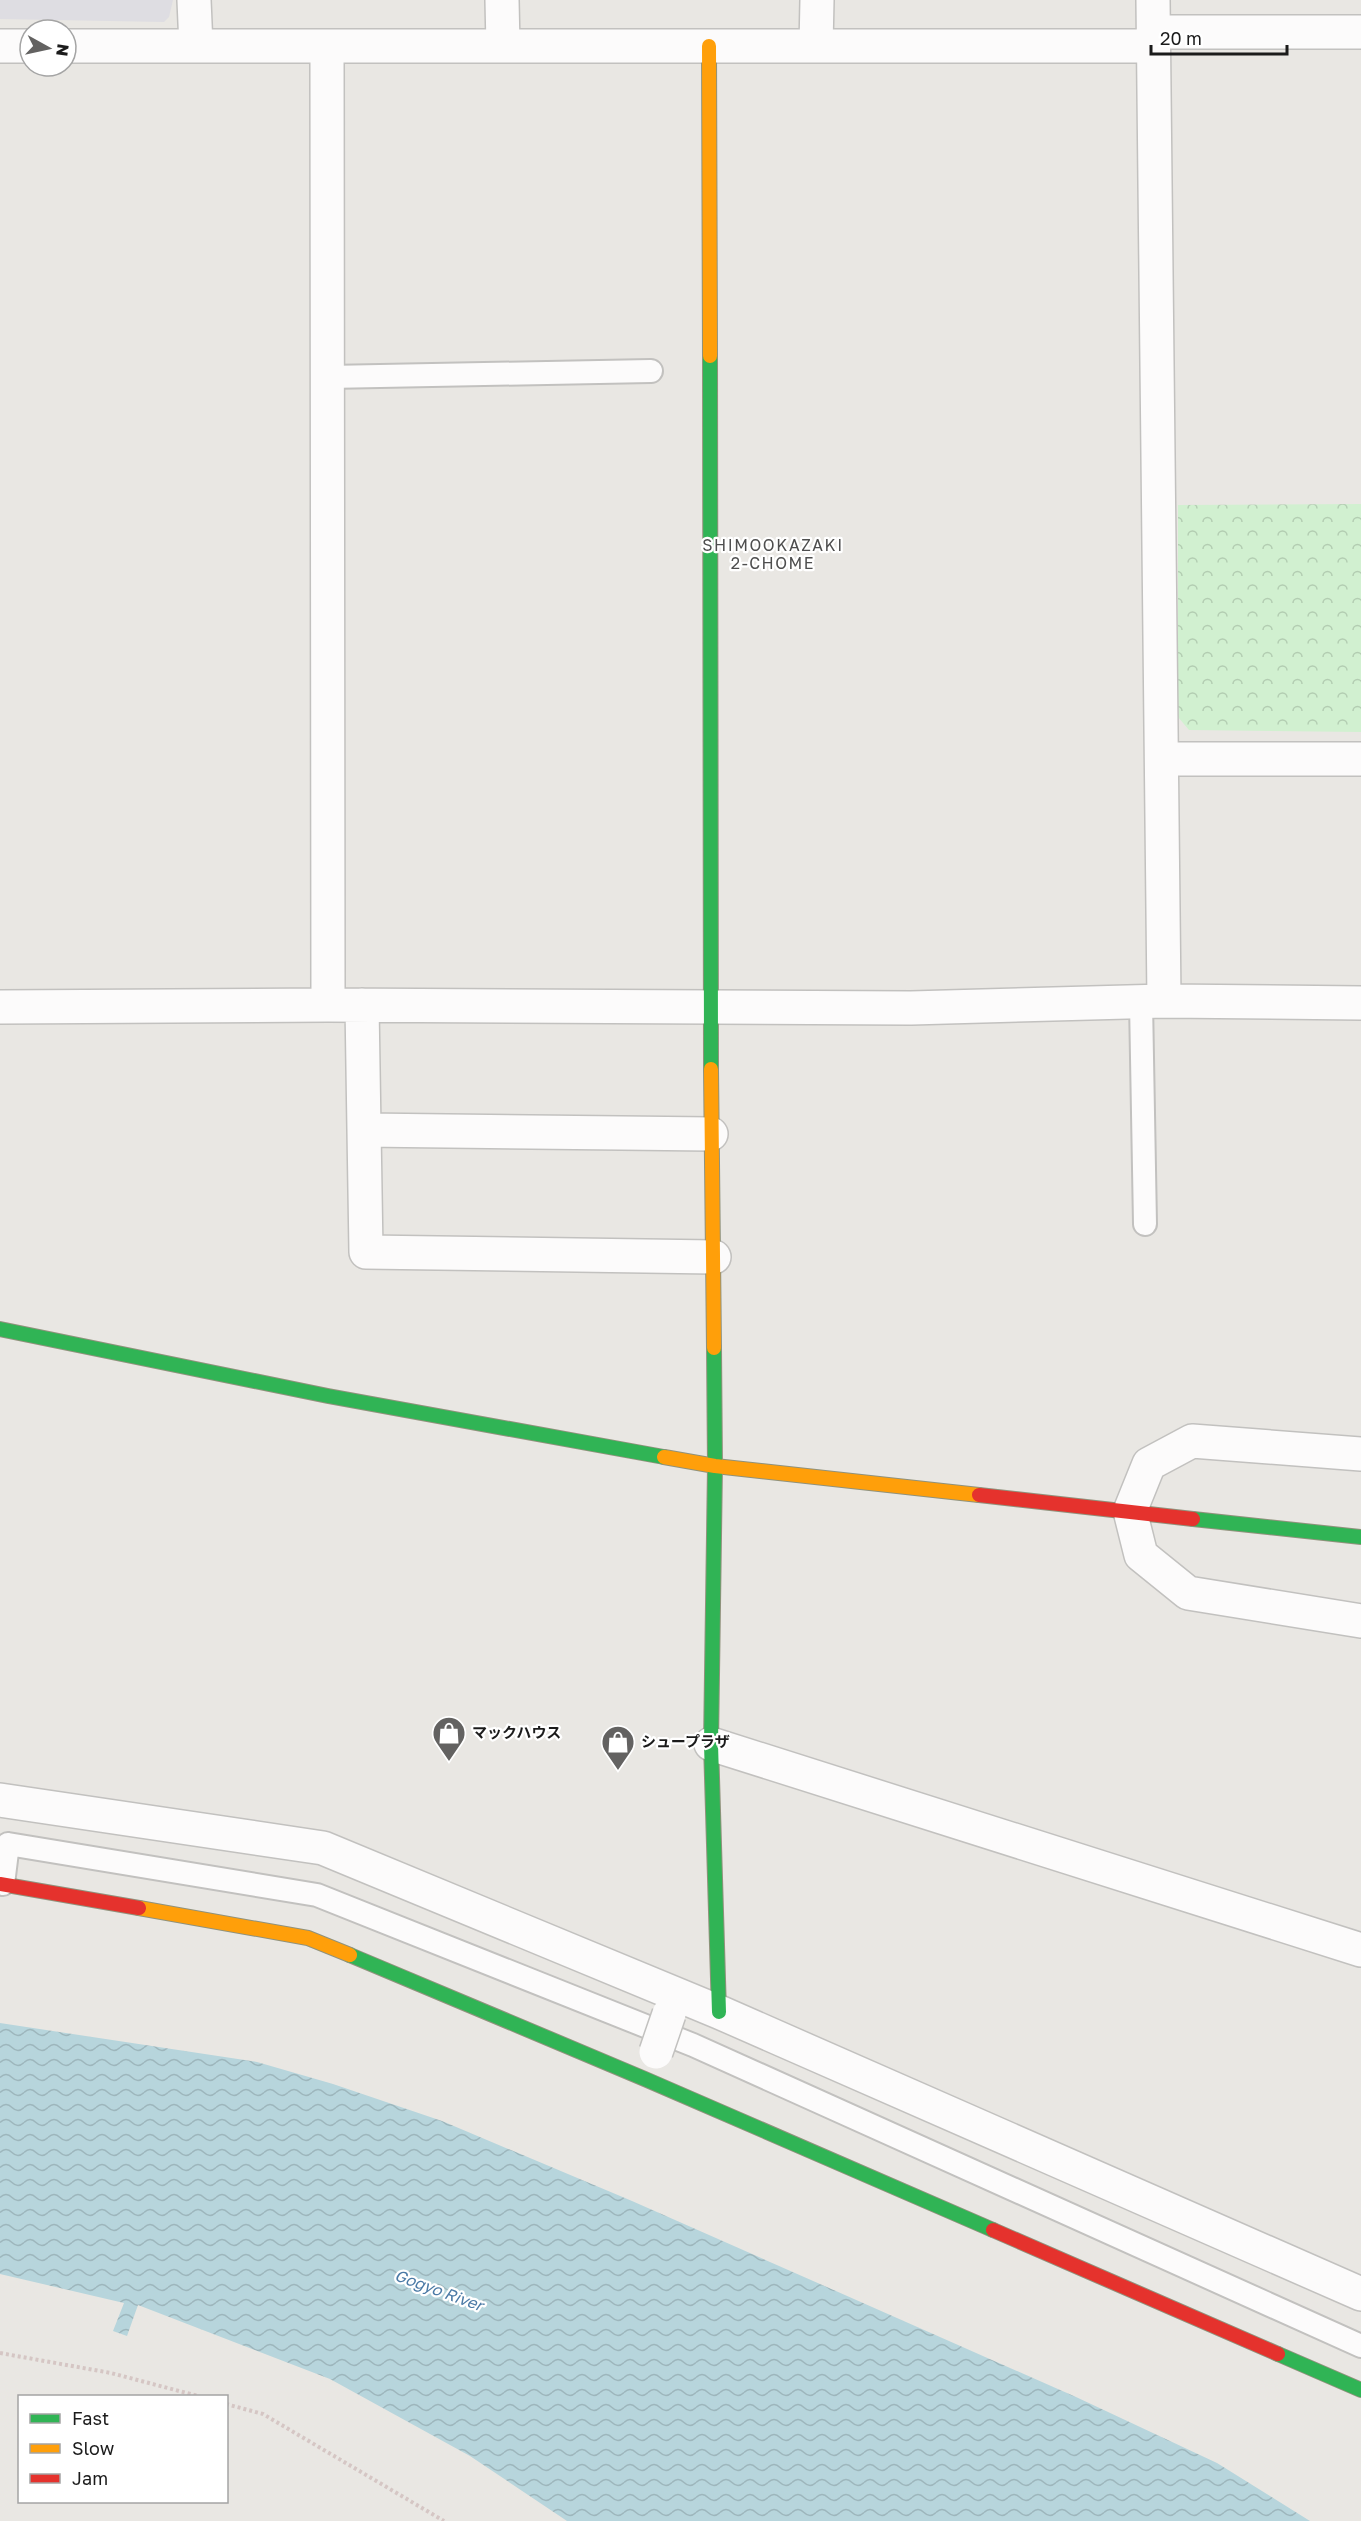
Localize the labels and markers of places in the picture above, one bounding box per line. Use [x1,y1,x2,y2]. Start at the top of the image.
shop icon: マックハウス [431,1715,467,1762]
place label: マックハウス [472,1723,561,1741]
shop icon: シュープラザ [600,1724,636,1771]
place label: シュープラザ [641,1732,730,1750]

